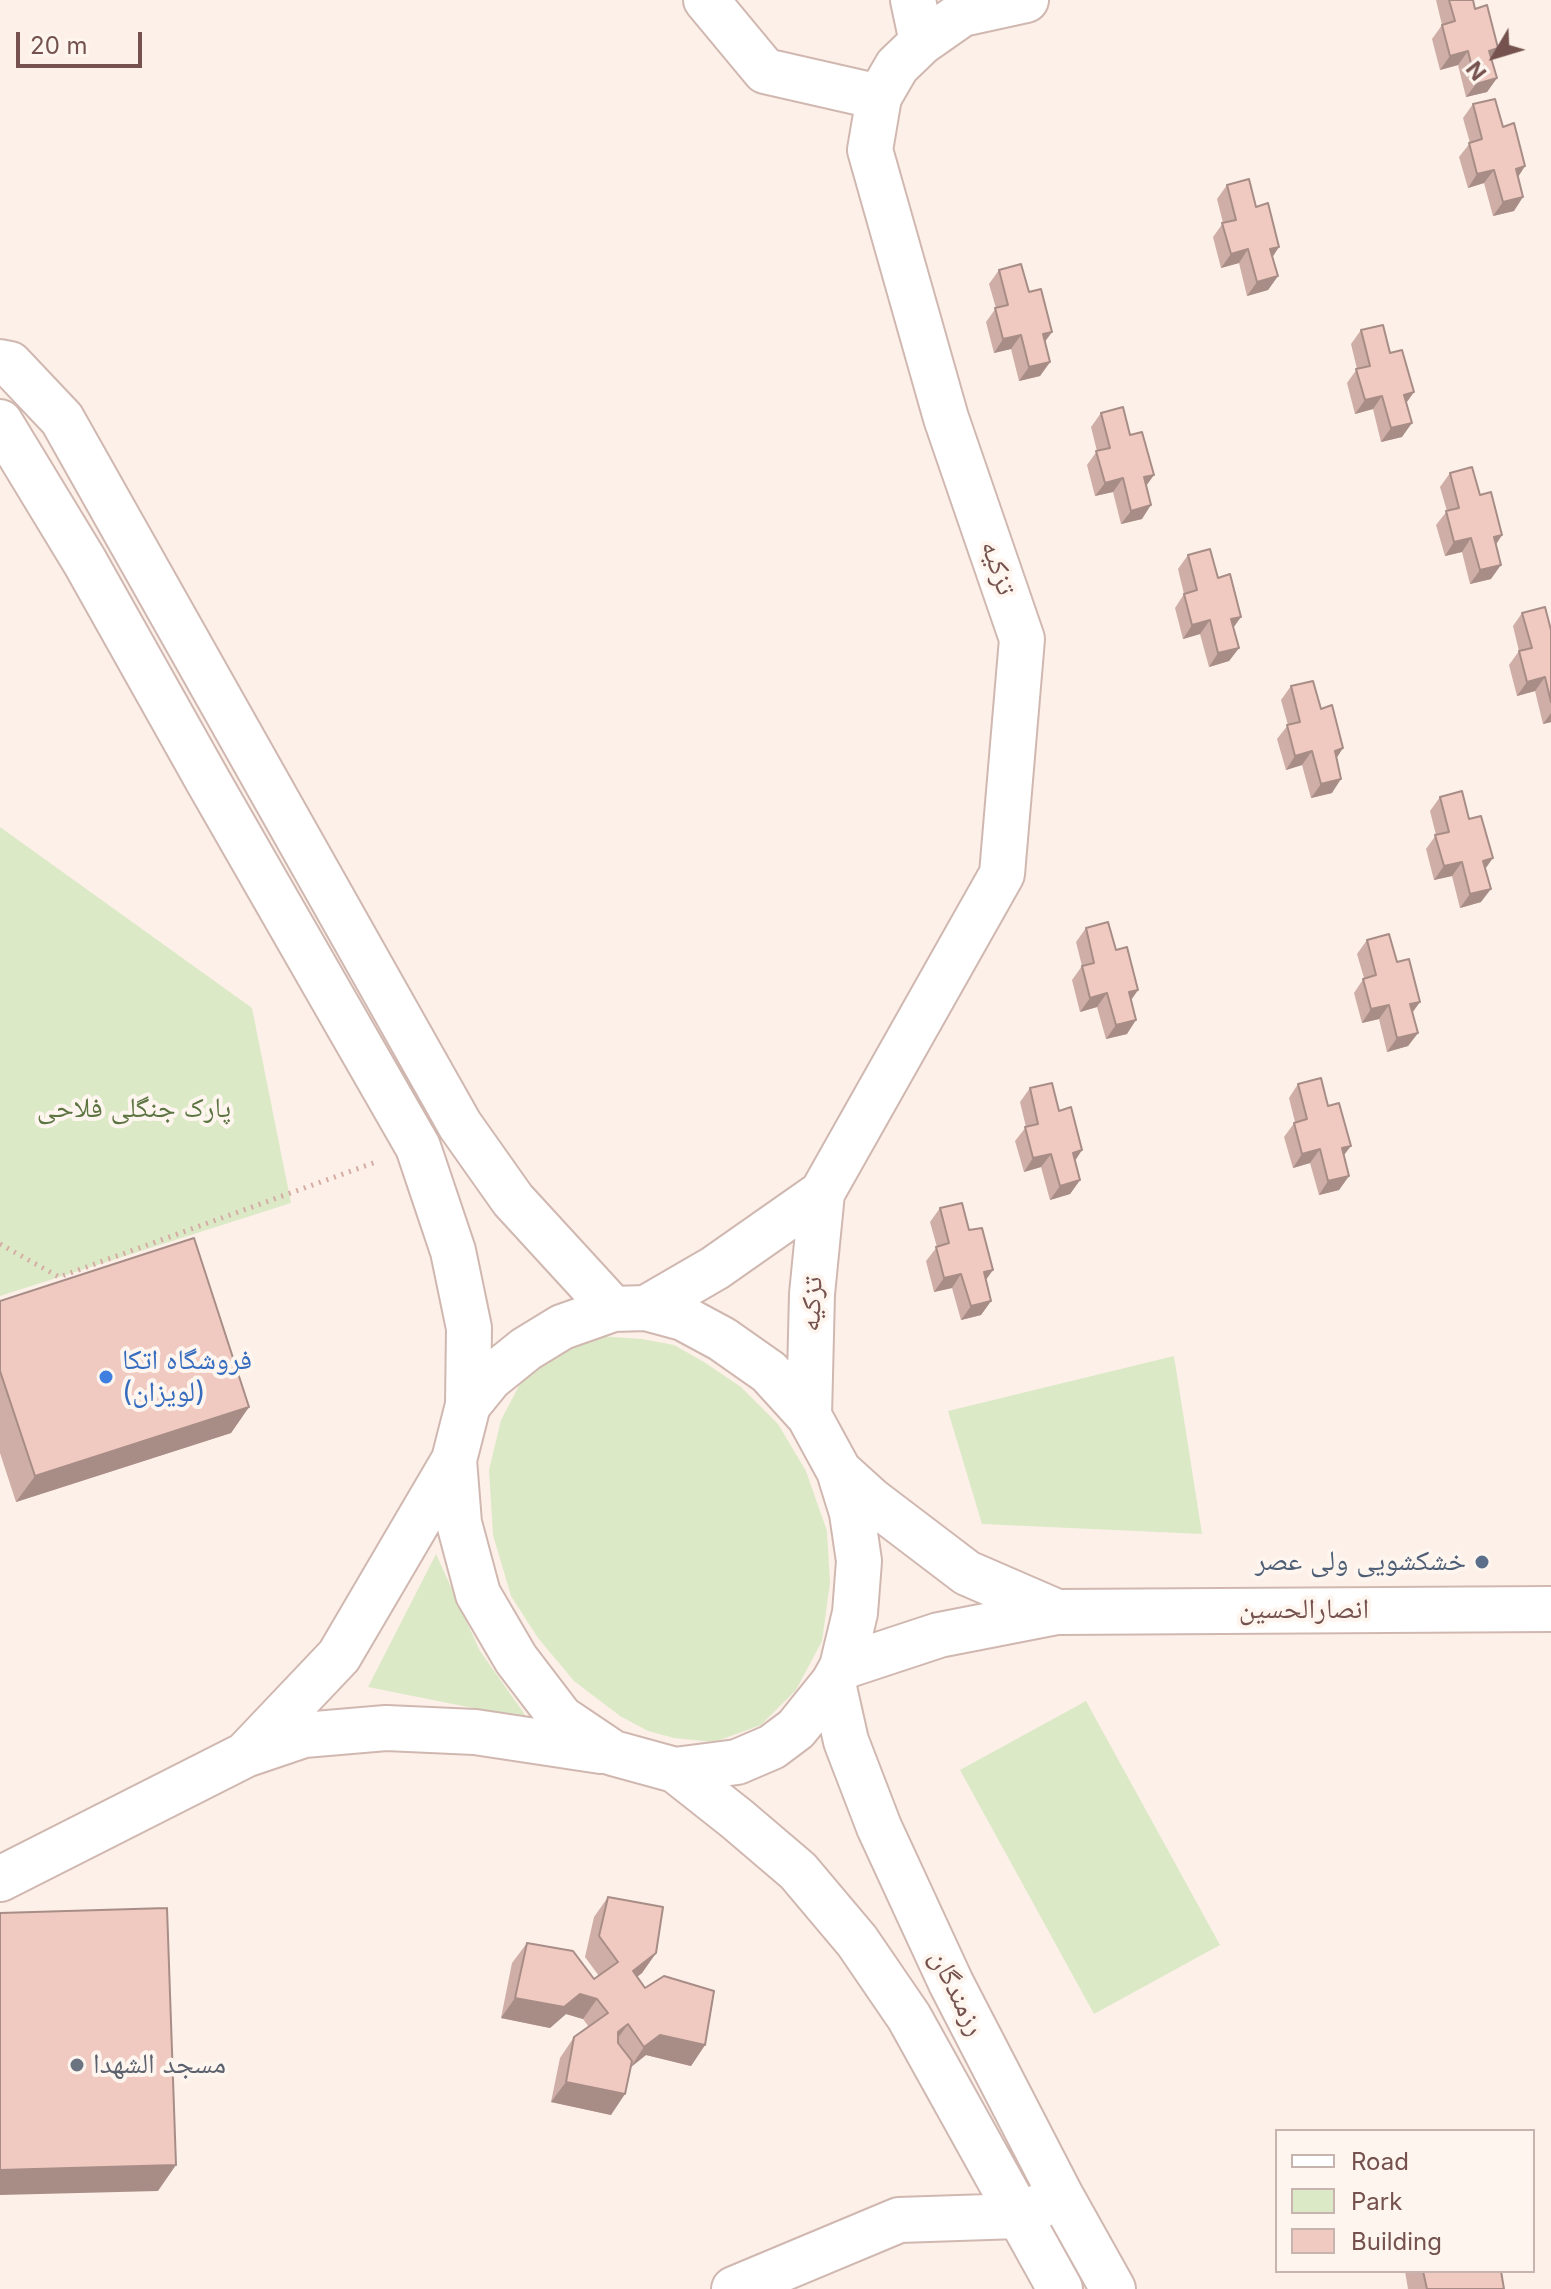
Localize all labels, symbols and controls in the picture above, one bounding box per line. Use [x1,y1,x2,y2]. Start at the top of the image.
scale bar [20,16,146,66]
north arrow [1455,16,1535,96]
text: 20 m [30,31,88,60]
text: N [1461,56,1491,85]
street label: تزکیه [973,536,1023,600]
park label: پارک جنگلی فلاحی [37,1092,231,1126]
street label: تزکیه [794,1276,830,1332]
place label: فروشگاه اتکا (لویزان) [122,1344,252,1410]
marker: فروشگاه اتکا (لویزان) [97,1368,115,1386]
place label: خشکشویی ولی عصر [1255,1545,1466,1579]
marker: خشکشویی ولی عصر [1473,1553,1491,1571]
street label: انصارالحسین [1239,1593,1369,1627]
street label: رزمندگان [922,1945,992,2041]
place label: مسجد الشهدا [93,2048,226,2082]
marker: مسجد الشهدا [68,2056,86,2074]
legend [1275,2129,1535,2273]
text: Road [1351,2147,1409,2176]
text: Park [1351,2187,1402,2216]
text: Building [1351,2227,1442,2256]

